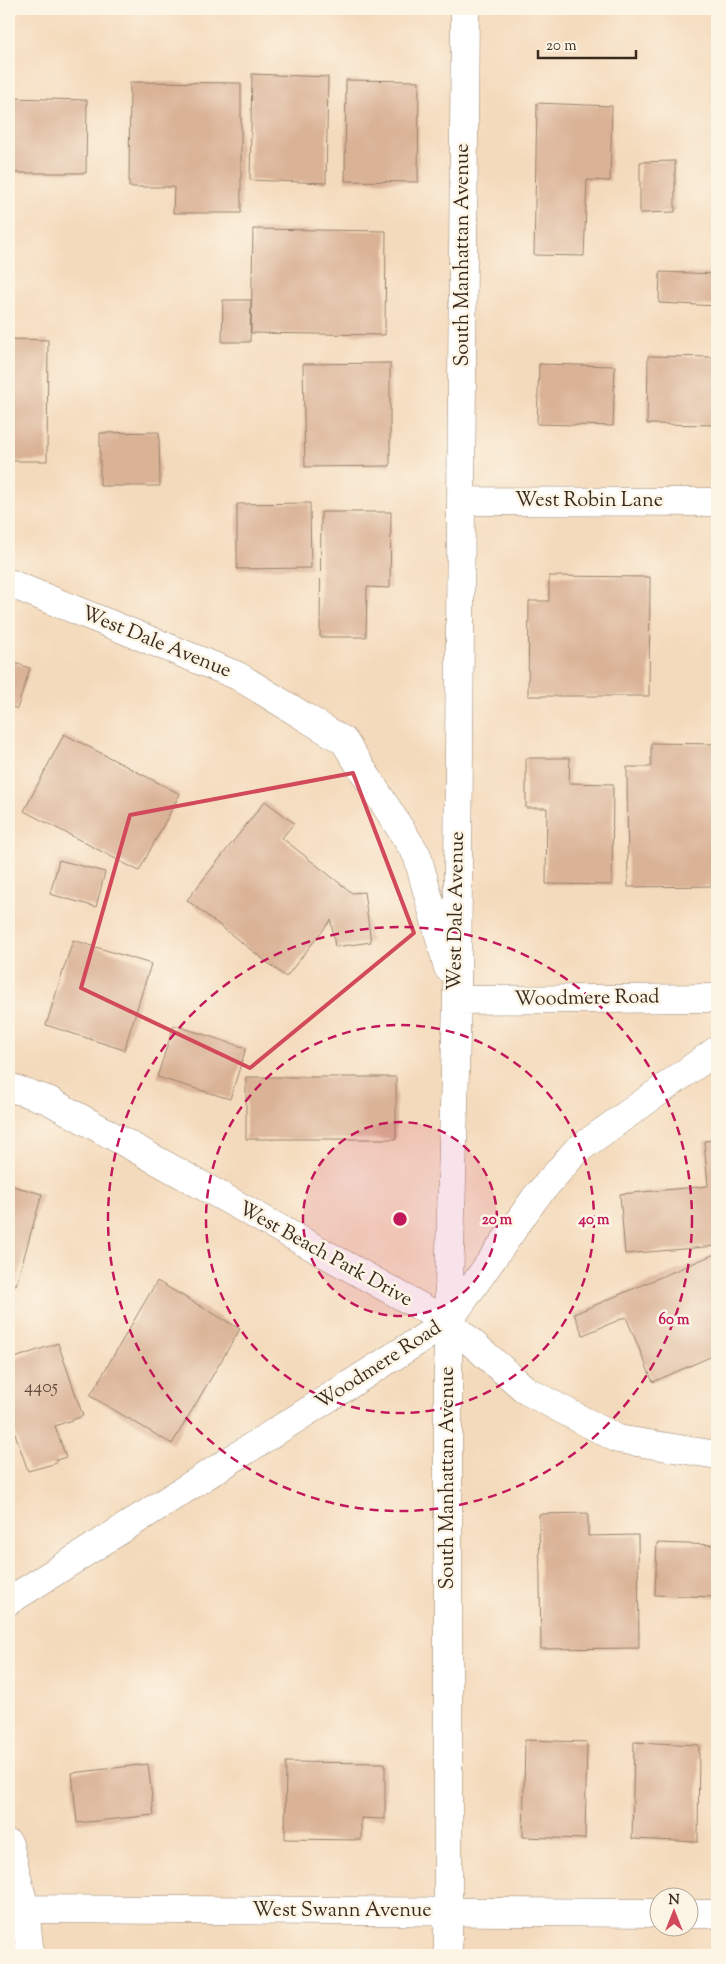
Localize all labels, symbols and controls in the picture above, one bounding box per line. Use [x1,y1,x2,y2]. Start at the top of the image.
scale bar [538,28,636,60]
text: 20 m [546,36,577,57]
street label: South Manhattan Avenue [449,143,478,367]
street label: West Robin Lane [515,487,663,516]
street label: West Dale Avenue [77,600,235,686]
street label: West Dale Avenue [441,831,473,991]
street label: Woodmere Road [514,983,660,1015]
street label: West Beach Park Drive [233,1195,417,1315]
centre of rings [391,1210,409,1228]
text: 20 m [482,1210,513,1231]
text: 40 m [578,1210,610,1231]
text: 60 m [659,1310,690,1331]
street label: Woodmere Road [310,1314,448,1418]
street label: South Manhattan Avenue [434,1366,463,1590]
house number: 4405 [24,1375,58,1401]
north arrow [648,1886,698,1936]
text: N [668,1891,680,1911]
street label: West Swann Avenue [252,1897,432,1926]

